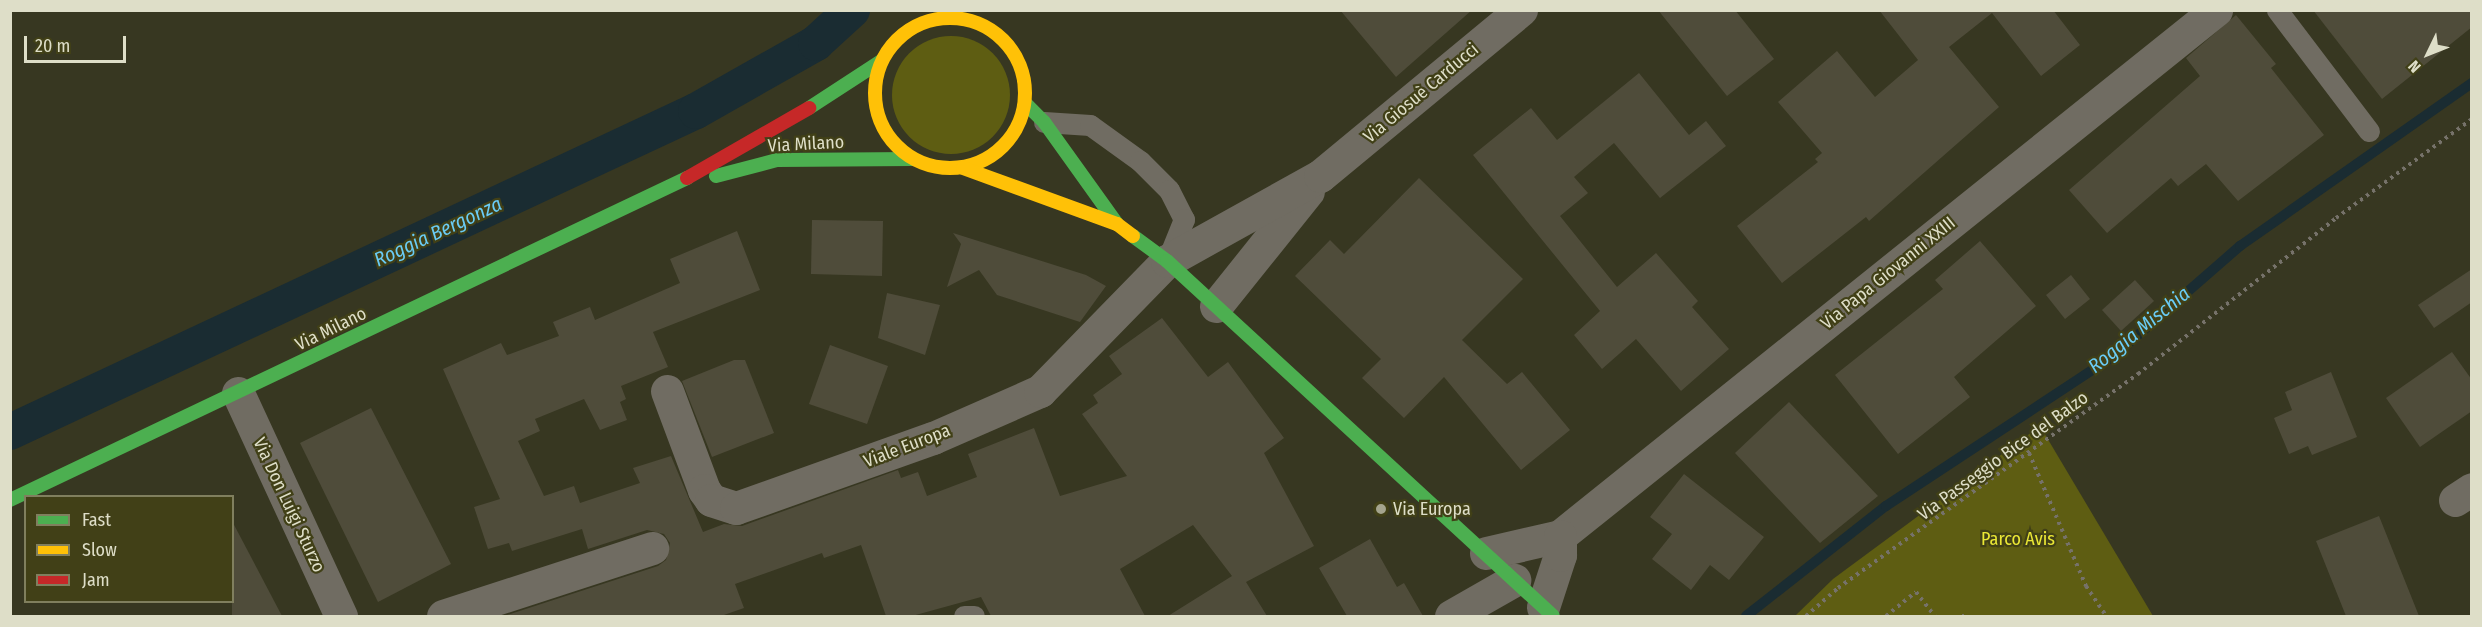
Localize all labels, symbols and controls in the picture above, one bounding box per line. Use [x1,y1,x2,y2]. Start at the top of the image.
scale bar [27,24,129,62]
north arrow [2398,24,2458,84]
text: 20 m [35,35,70,57]
street label: Via Giosuè Carducci [1359,39,1483,147]
text: N [2404,57,2425,77]
street label: Via Milano [767,131,845,157]
water label: Roggia Bergonza [370,192,506,272]
street label: Via Papa Giovanni XXIII [1816,212,1960,334]
water label: Roggia Mischia [2083,282,2195,378]
street label: Via Milano [292,303,370,355]
street label: Via Passeggio Bice del Balzo [1914,387,2092,525]
street label: Viale Europa [861,420,953,472]
street label: Via Don Luigi Sturzo [248,434,330,576]
legend [24,495,234,603]
place label: Via Europa [1393,498,1471,520]
marker: Via Europa [1374,502,1388,516]
text: Fast [82,509,111,531]
park label: Parco Avis [1981,528,2055,550]
text: Slow [82,539,117,561]
text: Jam [82,569,110,591]

